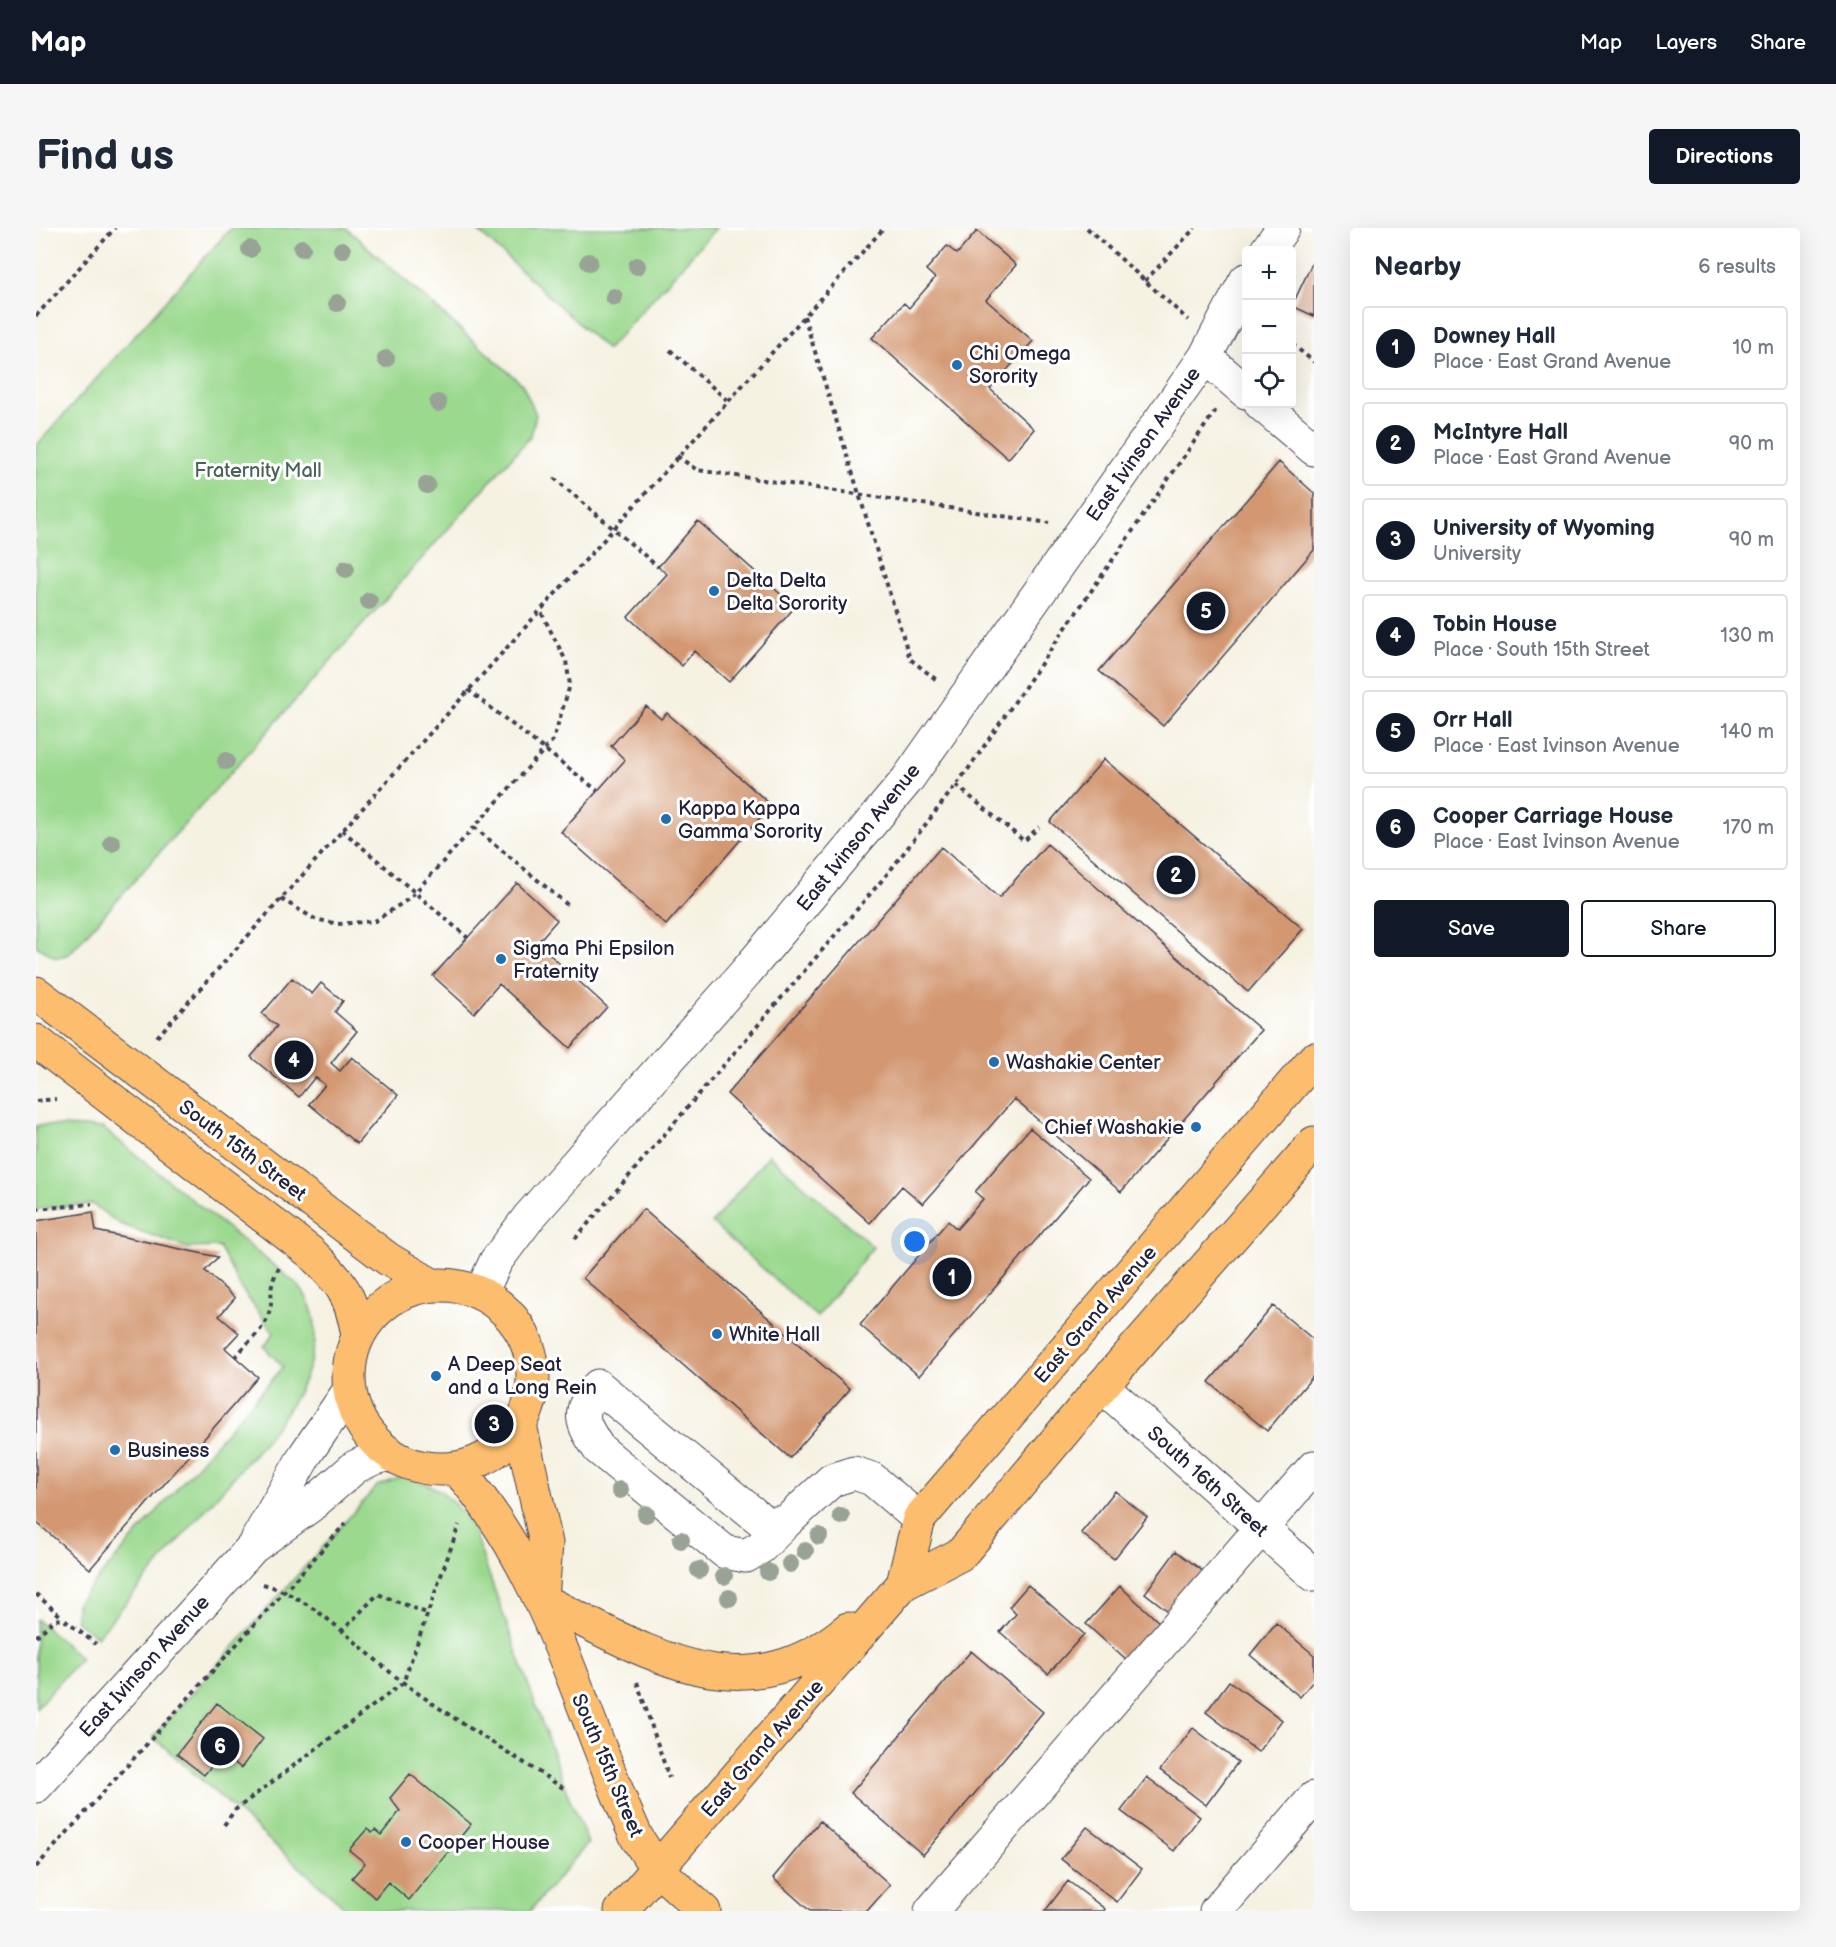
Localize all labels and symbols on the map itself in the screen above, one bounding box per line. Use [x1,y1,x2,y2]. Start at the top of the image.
place label: Chi Omega Sorority [969,342,1071,389]
marker: Chi Omega Sorority [950,358,964,372]
street label: East Ivinson Avenue [1082,363,1206,526]
park label: Fraternity Mall [194,459,322,483]
place label: Delta Delta Delta Sorority [726,569,847,616]
marker: Delta Delta Delta Sorority [707,584,721,598]
pin: 5 [1186,588,1226,634]
street label: East Ivinson Avenue [792,759,926,916]
place label: Kappa Kappa Gamma Sorority [678,797,822,844]
marker: Kappa Kappa Gamma Sorority [659,812,673,826]
pin: 2 [1156,852,1196,898]
place label: Sigma Phi Epsilon Fraternity [513,937,675,984]
marker: Sigma Phi Epsilon Fraternity [494,952,508,966]
pin: 4 [274,1038,314,1082]
place label: Washakie Center [1006,1051,1161,1075]
marker: Washakie Center [987,1055,1001,1069]
street label: South 15th Street [174,1095,311,1207]
place label: Chief Washakie [1044,1116,1184,1140]
marker: Chief Washakie [1189,1120,1203,1134]
your location [900,1227,929,1256]
street label: East Grand Avenue [1030,1241,1162,1388]
pin: 1 [932,1254,972,1300]
place label: White Hall [729,1323,820,1347]
marker: White Hall [710,1327,724,1341]
place label: A Deep Seat and a Long Rein [448,1353,597,1400]
marker: A Deep Seat and a Long Rein [429,1369,443,1383]
pin: 3 [474,1402,514,1446]
street label: South 16th Street [1142,1421,1273,1542]
place label: Business [127,1439,209,1463]
marker: Business [108,1443,122,1457]
street label: East Ivinson Avenue [75,1591,215,1743]
street label: East Grand Avenue [697,1675,829,1822]
street label: South 15th Street [566,1690,648,1841]
pin: 6 [200,1724,240,1768]
place label: Cooper House [418,1831,550,1855]
marker: Cooper House [399,1835,413,1849]

